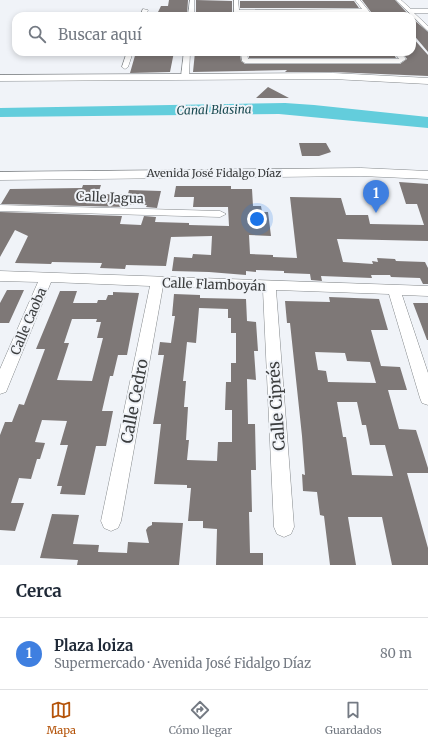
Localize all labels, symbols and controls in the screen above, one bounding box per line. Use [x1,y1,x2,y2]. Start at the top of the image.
search box [12,12,416,56]
icon: search [26,23,48,45]
text: Buscar aquí [58,25,142,44]
water label: Canal Blasina [176,101,252,118]
street label: Avenida José Fidalgo Díaz [146,166,281,180]
pin: 1 [363,180,389,213]
street label: Calle Jagua [76,188,144,207]
your location [247,209,267,229]
street label: Calle Flamboyán [162,274,267,295]
street label: Calle Caoba [7,285,50,357]
street label: Calle Cedro [116,357,152,445]
street label: Calle Ciprés [263,361,289,451]
text: Cerca [16,580,62,602]
text: Plaza loiza [54,636,133,655]
text: 1 [26,645,32,662]
text: 80 m [380,645,412,662]
text: Supermercado · Avenida José Fidalgo Díaz [54,655,311,672]
tab: Mapa [46,699,76,737]
tab: Cómo llegar [169,699,232,737]
tab: Guardados [325,699,382,737]

